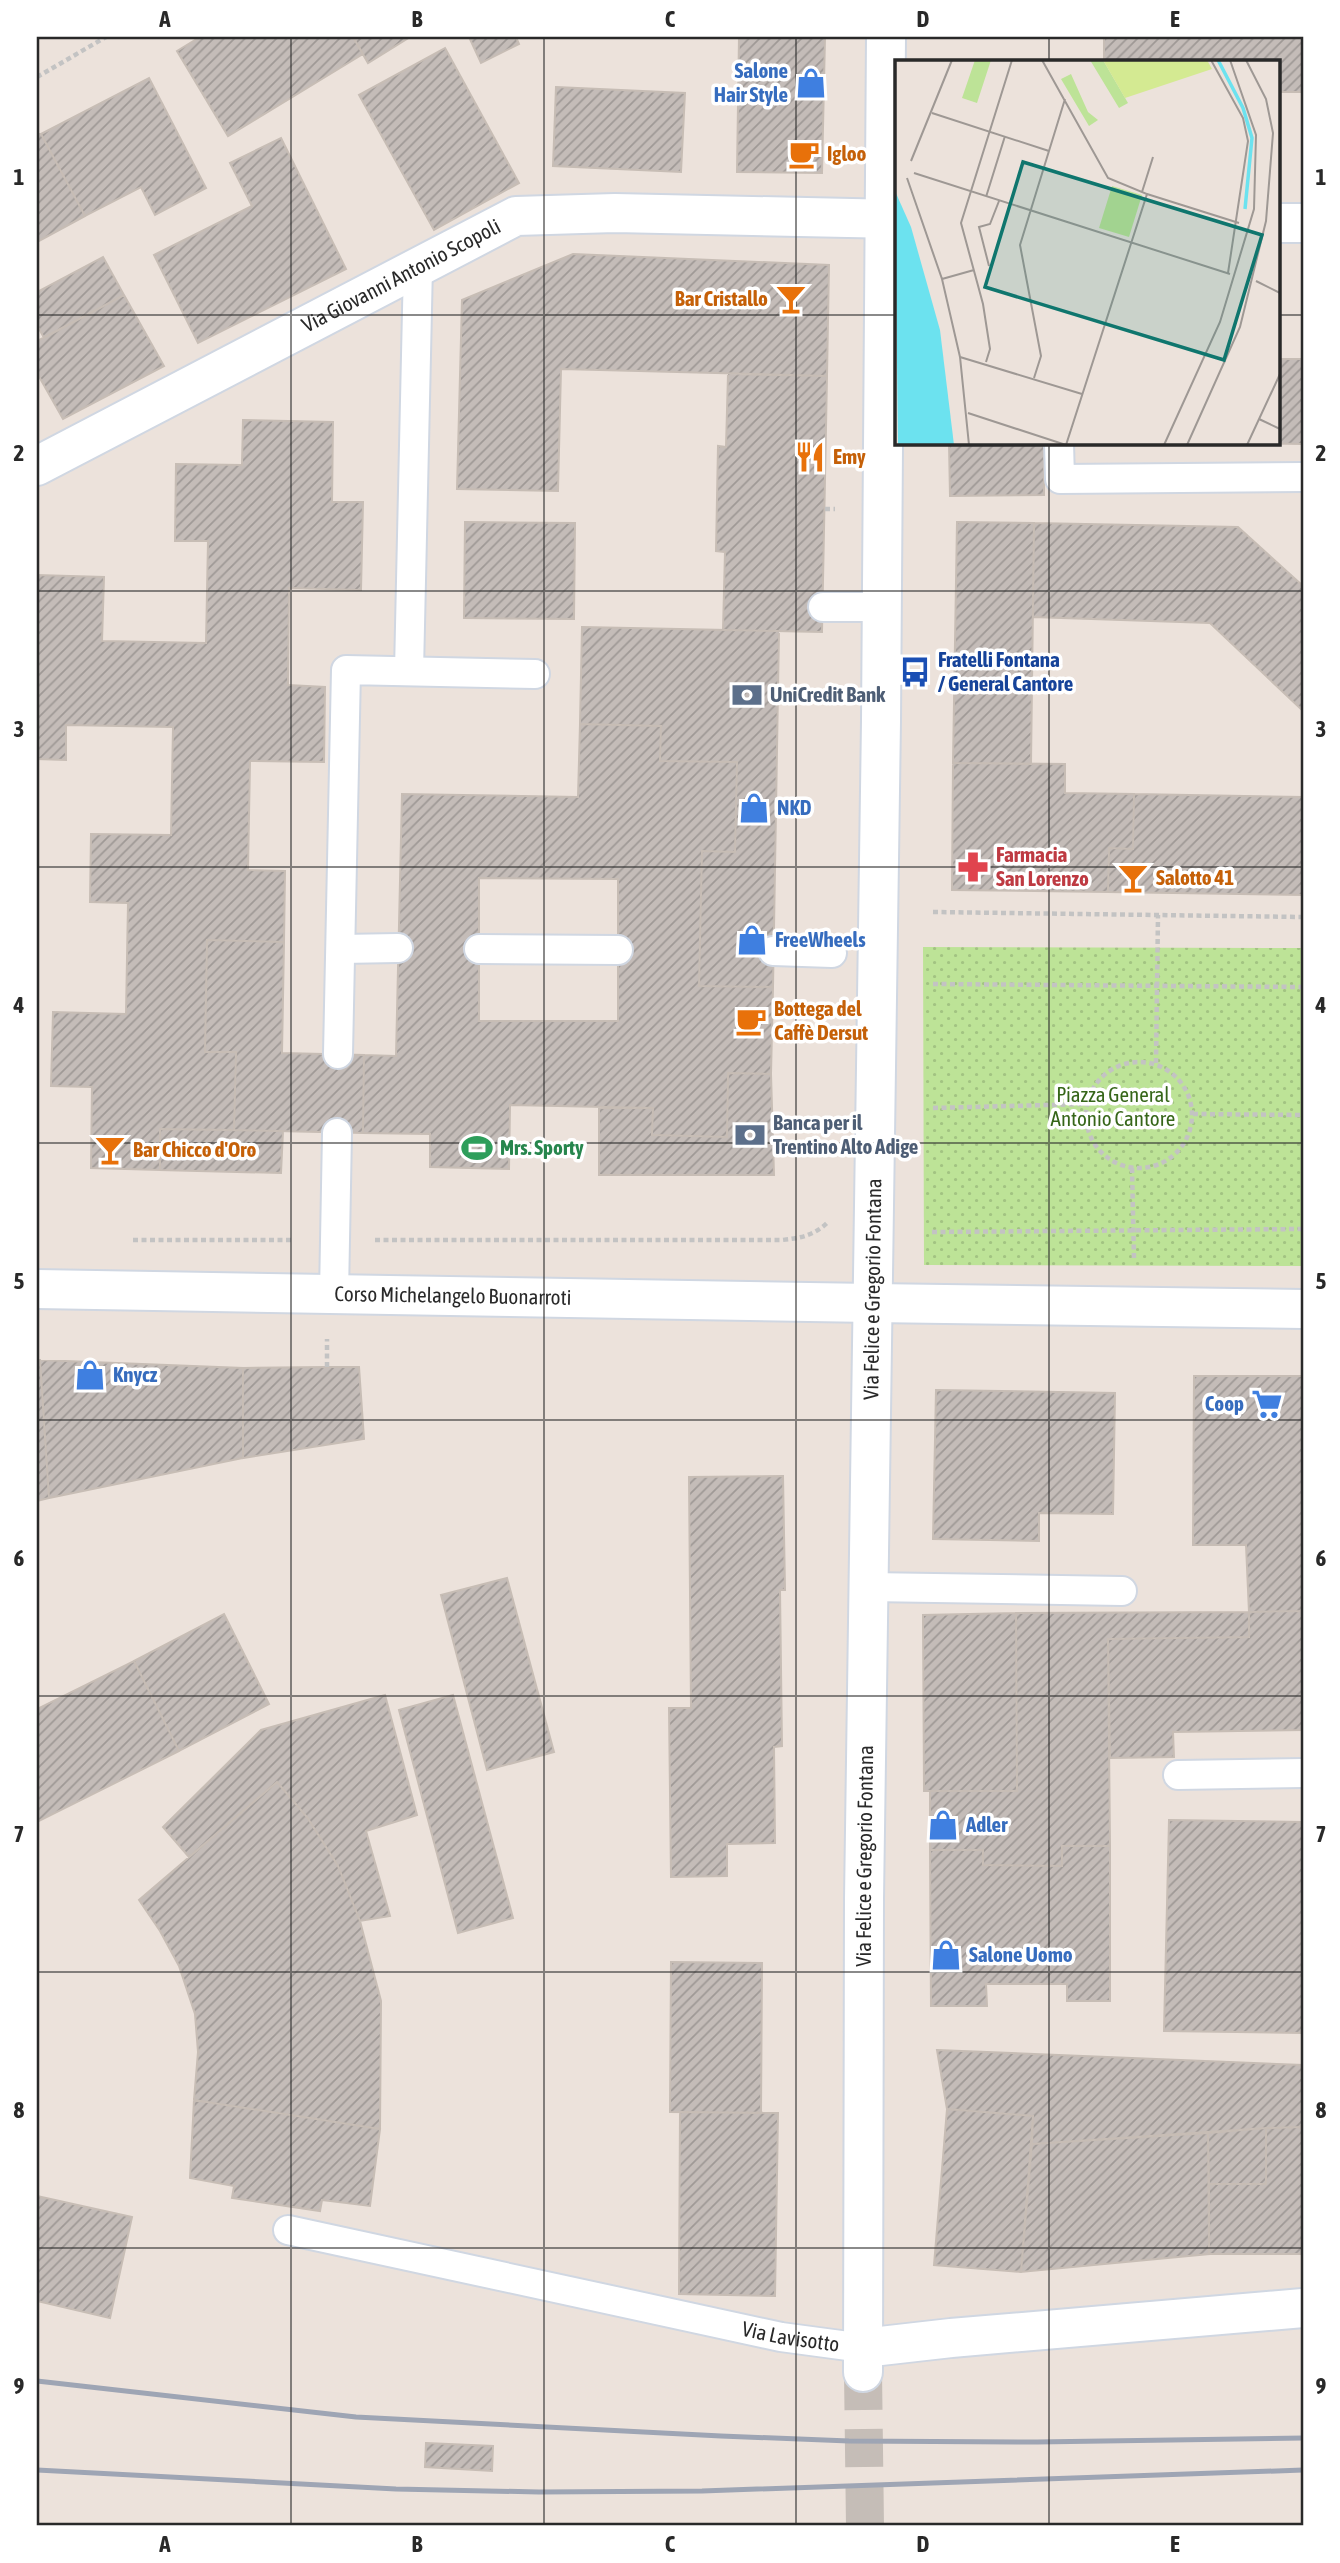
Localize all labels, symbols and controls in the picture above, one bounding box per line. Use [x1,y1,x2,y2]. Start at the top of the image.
text: A [158,6,171,32]
text: B [412,6,423,32]
text: C [665,6,676,32]
text: D [917,6,930,32]
text: E [1170,6,1180,32]
place label: Salone Hair Style [714,58,788,106]
inset map [895,60,1280,444]
shop icon: Salone Hair Style [794,66,828,100]
cafe icon: Igloo [787,137,821,171]
place label: Igloo [827,141,867,165]
text: 1 [14,164,25,190]
text: 1 [1316,164,1327,190]
street label: Via Giovanni Antonio Scopoli [298,213,504,337]
bar icon: Bar Cristallo [774,282,808,316]
place label: Bar Cristallo [675,286,768,310]
text: 2 [14,440,24,466]
restaurant icon: Emy [793,440,827,474]
text: 2 [1316,440,1326,466]
place label: Emy [833,444,866,468]
place label: Fratelli Fontana / General Cantore [938,647,1073,695]
bus stop icon: Fratelli Fontana / General Cantore [898,655,932,689]
bank icon: UniCredit Bank [730,678,764,712]
place label: UniCredit Bank [770,682,886,706]
text: 3 [14,716,24,742]
text: 3 [1316,716,1326,742]
shop icon: NKD [737,791,771,825]
place label: NKD [777,795,812,819]
place label: Farmacia San Lorenzo [996,842,1089,890]
pharmacy icon: Farmacia San Lorenzo [956,850,990,884]
bar icon: Salotto 41 [1116,861,1150,895]
place label: Salotto 41 [1156,865,1234,889]
shop icon: FreeWheels [735,923,769,957]
place label: FreeWheels [775,927,866,951]
text: 4 [13,992,25,1018]
text: 4 [1315,992,1327,1018]
place label: Bottega del Caffè Dersut [774,996,868,1044]
cafe icon: Bottega del Caffè Dersut [734,1004,768,1038]
park label: Piazza General Antonio Cantore [1051,1082,1175,1130]
place label: Banca per il Trentino Alto Adige [773,1110,918,1158]
bank icon: Banca per il Trentino Alto Adige [733,1118,767,1152]
sports icon: Mrs. Sporty [460,1131,494,1165]
bar icon: Bar Chicco d'Oro [93,1133,127,1167]
place label: Mrs. Sporty [500,1135,584,1159]
place label: Bar Chicco d'Oro [133,1137,256,1161]
street label: Via Felice e Gregorio Fontana [858,1178,885,1400]
text: 5 [14,1268,25,1294]
text: 5 [1316,1268,1327,1294]
street label: Corso Michelangelo Buonarroti [334,1281,572,1309]
shop icon: Knycz [73,1358,107,1392]
place label: Knycz [113,1362,158,1386]
supermarket icon: Coop [1250,1387,1284,1421]
place label: Coop [1205,1391,1244,1415]
text: 6 [14,1545,25,1571]
text: 6 [1316,1545,1327,1571]
street label: Via Felice e Gregorio Fontana [851,1745,877,1967]
shop icon: Adler [926,1808,960,1842]
place label: Adler [965,1812,1008,1836]
text: 7 [14,1821,24,1847]
text: 7 [1316,1821,1326,1847]
shop icon: Salone Uomo [929,1938,963,1972]
place label: Salone Uomo [969,1942,1073,1966]
text: 8 [14,2097,25,2123]
text: 8 [1316,2097,1327,2123]
street label: Via Lavisotto [740,2316,841,2356]
text: 9 [14,2373,25,2399]
text: 9 [1316,2373,1327,2399]
text: A [158,2531,171,2557]
text: B [412,2531,423,2557]
text: C [665,2531,676,2557]
text: D [917,2531,930,2557]
text: E [1170,2531,1180,2557]

